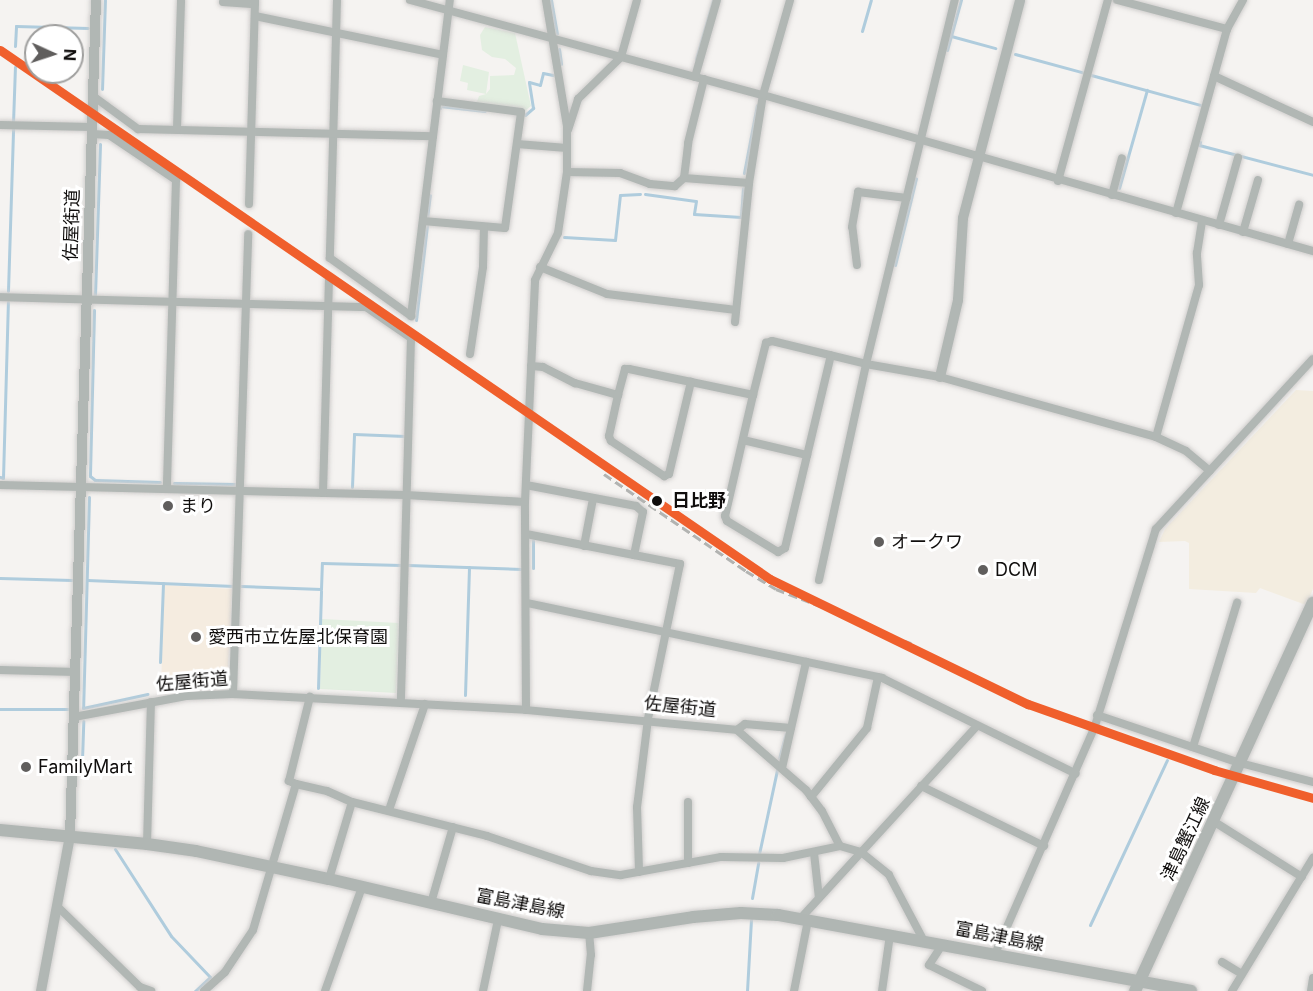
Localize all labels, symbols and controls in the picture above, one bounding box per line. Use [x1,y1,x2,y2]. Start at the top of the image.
north arrow [24,24,84,84]
text: N [60,48,80,61]
street label: 佐屋街道 [60,189,84,261]
place label: 日比野 [672,490,726,512]
marker: 日比野 [647,491,667,511]
place label: まり [180,495,216,517]
marker: まり [161,499,175,513]
place label: オークワ [891,531,963,553]
marker: オークワ [872,535,886,549]
place label: DCM [995,559,1037,581]
marker: DCM [976,563,990,577]
place label: 愛西市立佐屋北保育園 [208,626,388,648]
marker: 愛西市立佐屋北保育園 [189,630,203,644]
street label: 佐屋街道 [155,668,229,696]
street label: 佐屋街道 [643,692,717,722]
place label: FamilyMart [38,756,132,778]
marker: FamilyMart [19,760,33,774]
street label: 津島蟹江線 [1157,794,1215,884]
street label: 富島津島線 [474,885,566,923]
street label: 富島津島線 [953,918,1045,956]

